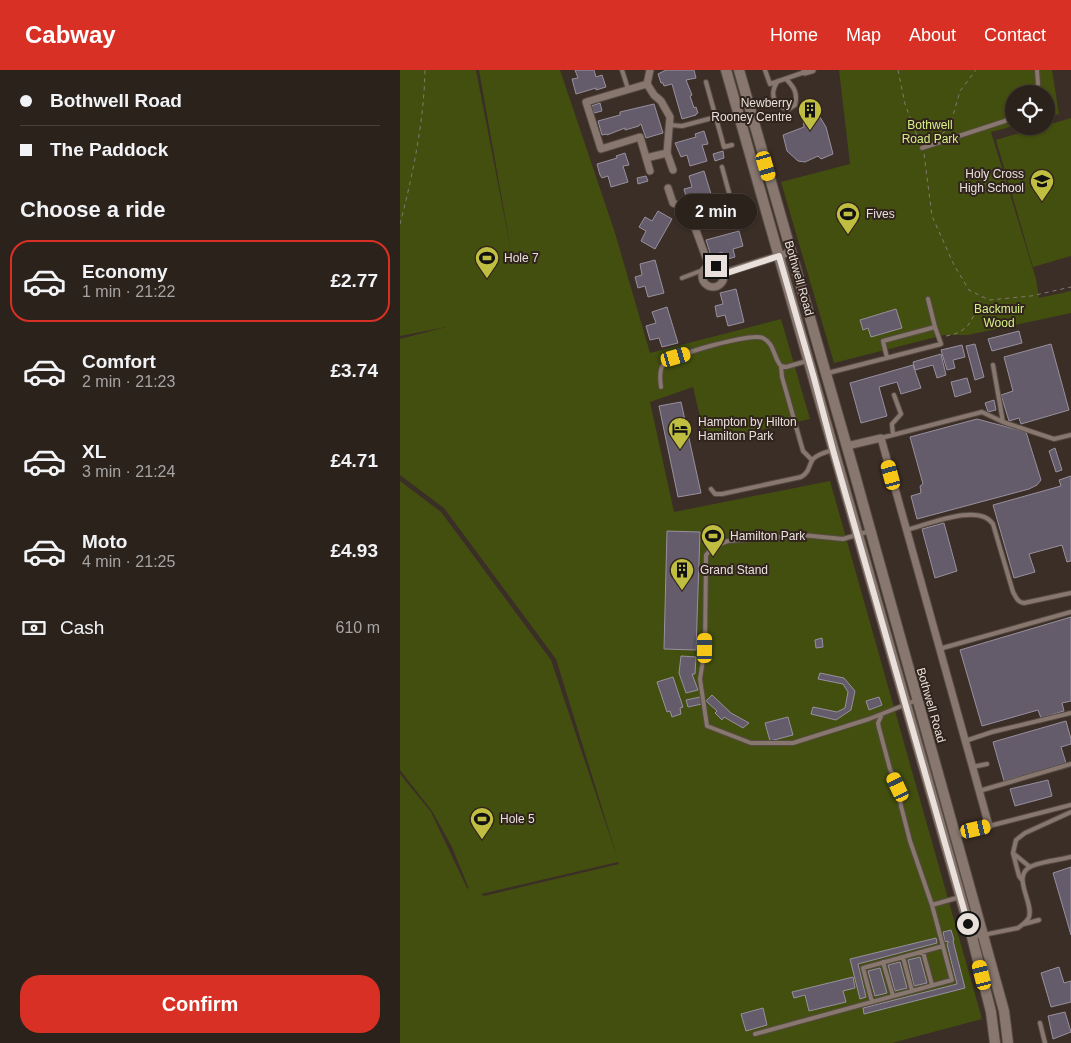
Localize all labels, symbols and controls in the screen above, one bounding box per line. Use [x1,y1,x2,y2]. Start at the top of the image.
text: Cabway [25,21,116,48]
text: Home [770,25,818,45]
text: Map [846,25,881,45]
text: About [909,25,956,45]
text: Contact [984,25,1046,45]
map controls [1005,85,1055,135]
button: locate [1005,85,1055,135]
text: Bothwell Road [50,90,182,111]
place label: Newberry Rooney Centre [711,96,792,124]
building icon: Newberry Rooney Centre [797,97,823,131]
park label: Bothwell Road Park [902,118,959,146]
text: The Paddock [50,139,168,160]
car [754,150,777,182]
place label: Holy Cross High School [959,167,1024,195]
school or university icon: Holy Cross High School [1029,168,1055,202]
callout: 2 min [675,194,757,228]
text: Choose a ride [20,197,165,222]
sports icon: Fives [835,201,861,235]
text: 2 min [695,203,737,220]
place label: Fives [866,207,895,221]
street label: Bothwell Road [782,239,816,317]
sports icon: Hole 7 [474,245,500,279]
place label: Hole 7 [504,251,539,265]
route end [705,255,727,277]
icon: car [22,259,67,304]
text: Economy [82,261,168,282]
text: £2.77 [330,270,378,291]
text: 1 min · 21:22 [82,283,175,300]
park label: Backmuir Wood [974,302,1024,330]
car [659,346,692,368]
icon: car [22,349,67,394]
text: Comfort [82,351,156,372]
text: £3.74 [330,360,378,381]
text: 2 min · 21:23 [82,373,175,390]
place label: Hampton by Hilton Hamilton Park [698,415,797,443]
hotel icon: Hampton by Hilton Hamilton Park [667,416,693,450]
icon: car [22,439,67,484]
text: XL [82,441,106,462]
text: £4.71 [330,450,378,471]
car [879,459,902,491]
text: 3 min · 21:24 [82,463,175,480]
sports icon: Hamilton Park [700,523,726,557]
icon: car [22,529,67,574]
place label: Hamilton Park [730,529,806,543]
text: Moto [82,531,127,552]
text: £4.93 [330,540,378,561]
text: 4 min · 21:25 [82,553,175,570]
building icon: Grand Stand [669,557,695,591]
place label: Grand Stand [700,563,768,577]
icon: cash [20,614,48,642]
text: Cash [60,617,104,638]
text: 610 m [336,619,380,636]
car [697,633,712,663]
street label: Bothwell Road [914,666,948,744]
car [884,770,911,804]
sports icon: Hole 5 [469,806,495,840]
place label: Hole 5 [500,812,535,826]
car [959,818,992,840]
route start [957,913,979,935]
car [971,959,992,991]
button: Confirm [20,975,380,1033]

